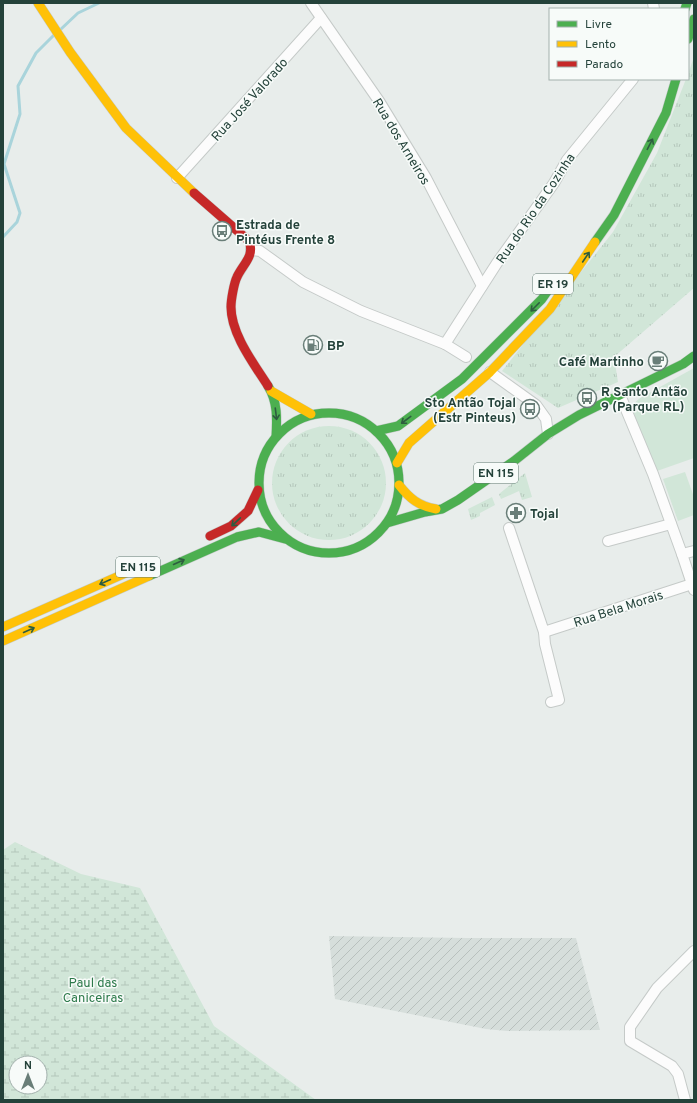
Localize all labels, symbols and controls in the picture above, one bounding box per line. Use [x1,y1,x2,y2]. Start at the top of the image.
legend [549,8,689,80]
text: Livre [585,17,612,33]
text: Lento [585,37,616,53]
street label: Rua José Valorado [209,55,292,145]
text: Parado [585,57,623,73]
street label: Rua dos Arneiros [368,96,432,188]
one-way arrow [647,138,654,150]
street label: Rua do Rio da Cozinha [494,151,580,267]
place label: Estrada de Pintéus Frente 8 [236,218,335,249]
bus stop icon: Estrada de Pintéus Frente 8 [211,220,233,242]
one-way arrow [582,251,590,262]
road number: ER 19 [533,274,573,294]
one-way arrow [530,302,540,311]
fuel station icon: BP [302,334,324,356]
place label: BP [327,339,345,355]
cafe icon: Café Martinho [647,350,669,372]
place label: Café Martinho [559,355,644,371]
place label: R Santo Antão 9 (Parque RL) [601,385,688,416]
bus stop icon: R Santo Antão 9 (Parque RL) [576,387,598,409]
place label: Sto Antão Tojal (Estr Pinteus) [425,396,516,427]
bus stop icon: Sto Antão Tojal (Estr Pinteus) [519,398,541,420]
one-way arrow [273,407,280,420]
one-way arrow [401,416,412,425]
road number: EN 115 [474,463,518,483]
pharmacy icon: Tojal [505,502,527,524]
place label: Tojal [530,507,559,523]
one-way arrow [231,517,241,526]
road number: EN 115 [116,557,160,577]
one-way arrow [173,558,185,566]
one-way arrow [100,578,112,586]
street label: Rua Bela Morais [572,588,666,632]
one-way arrow [22,625,34,633]
park label: Paul das Caniceiras [63,976,123,1007]
north arrow [8,1055,48,1095]
text: N [24,1059,32,1073]

